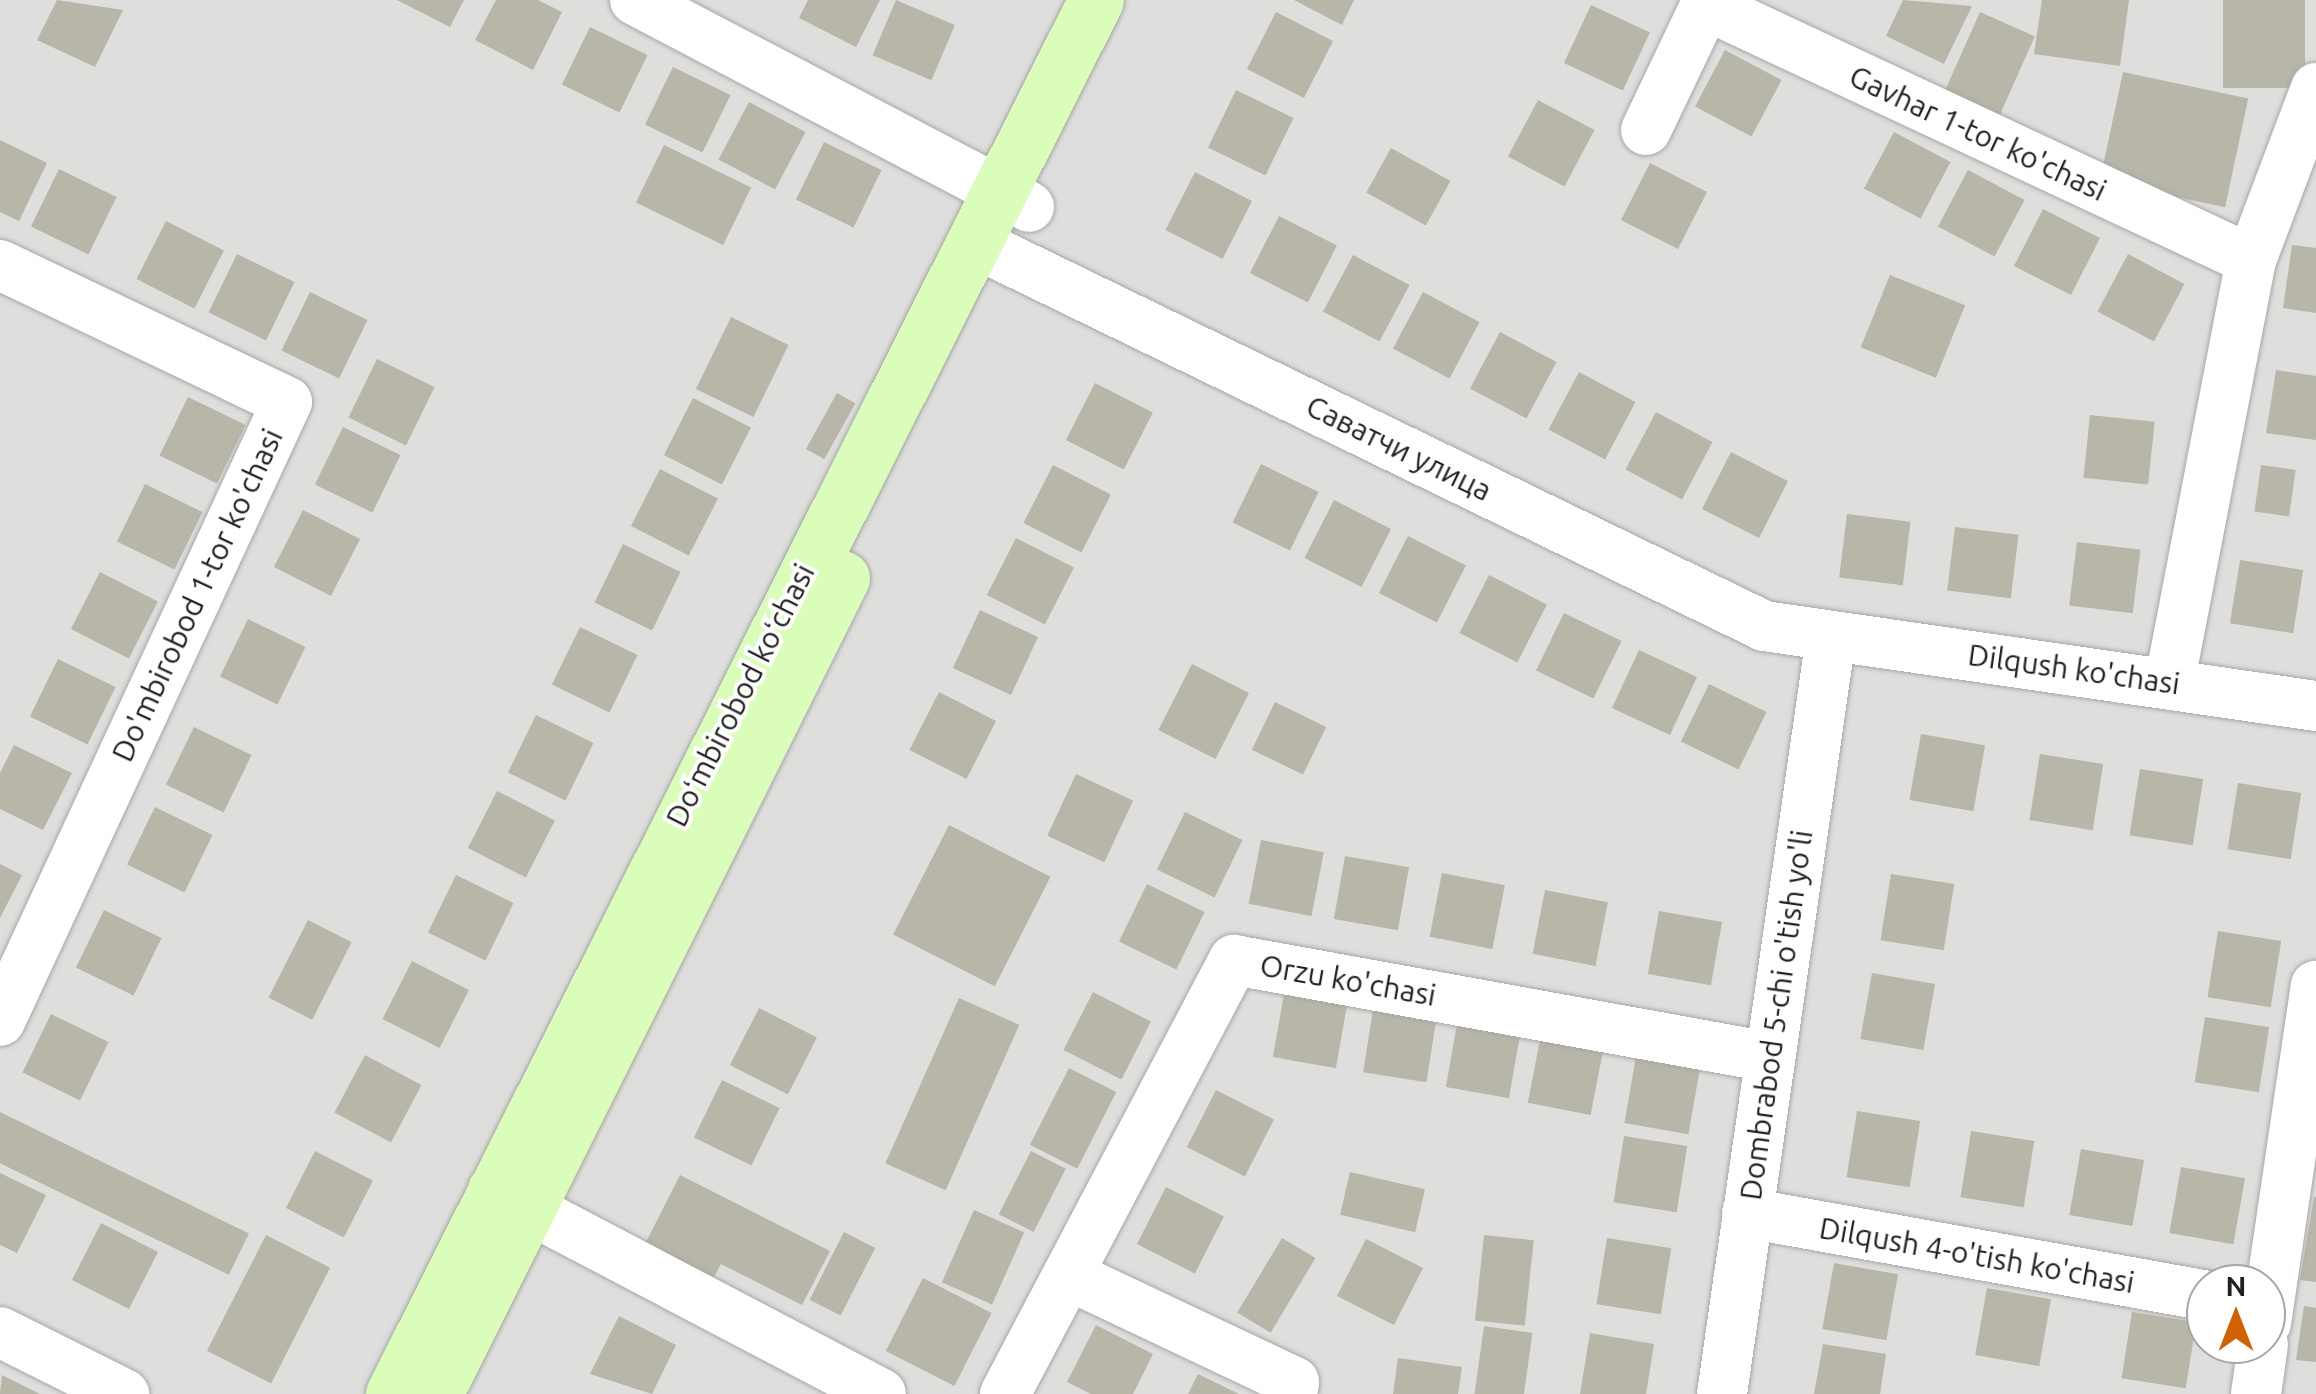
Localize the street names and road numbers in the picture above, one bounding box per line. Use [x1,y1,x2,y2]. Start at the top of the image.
street label: Gavhar 1-tor ko'chasi [1844,58,2112,208]
street label: Саватчи улица [1301,388,1497,508]
street label: Do'mbirobod 1-tor ko'chasi [104,423,290,767]
street label: Doʻmbirobod koʻchasi [658,558,822,832]
street label: Dilqush ko'chasi [1966,636,2182,702]
street label: Dombrabod 5-chi o'tish yo'li [1732,828,1820,1202]
street label: Orzu ko'chasi [1257,947,1439,1013]
street label: Dilqush 4-o'tish ko'chasi [1817,1210,2137,1300]

